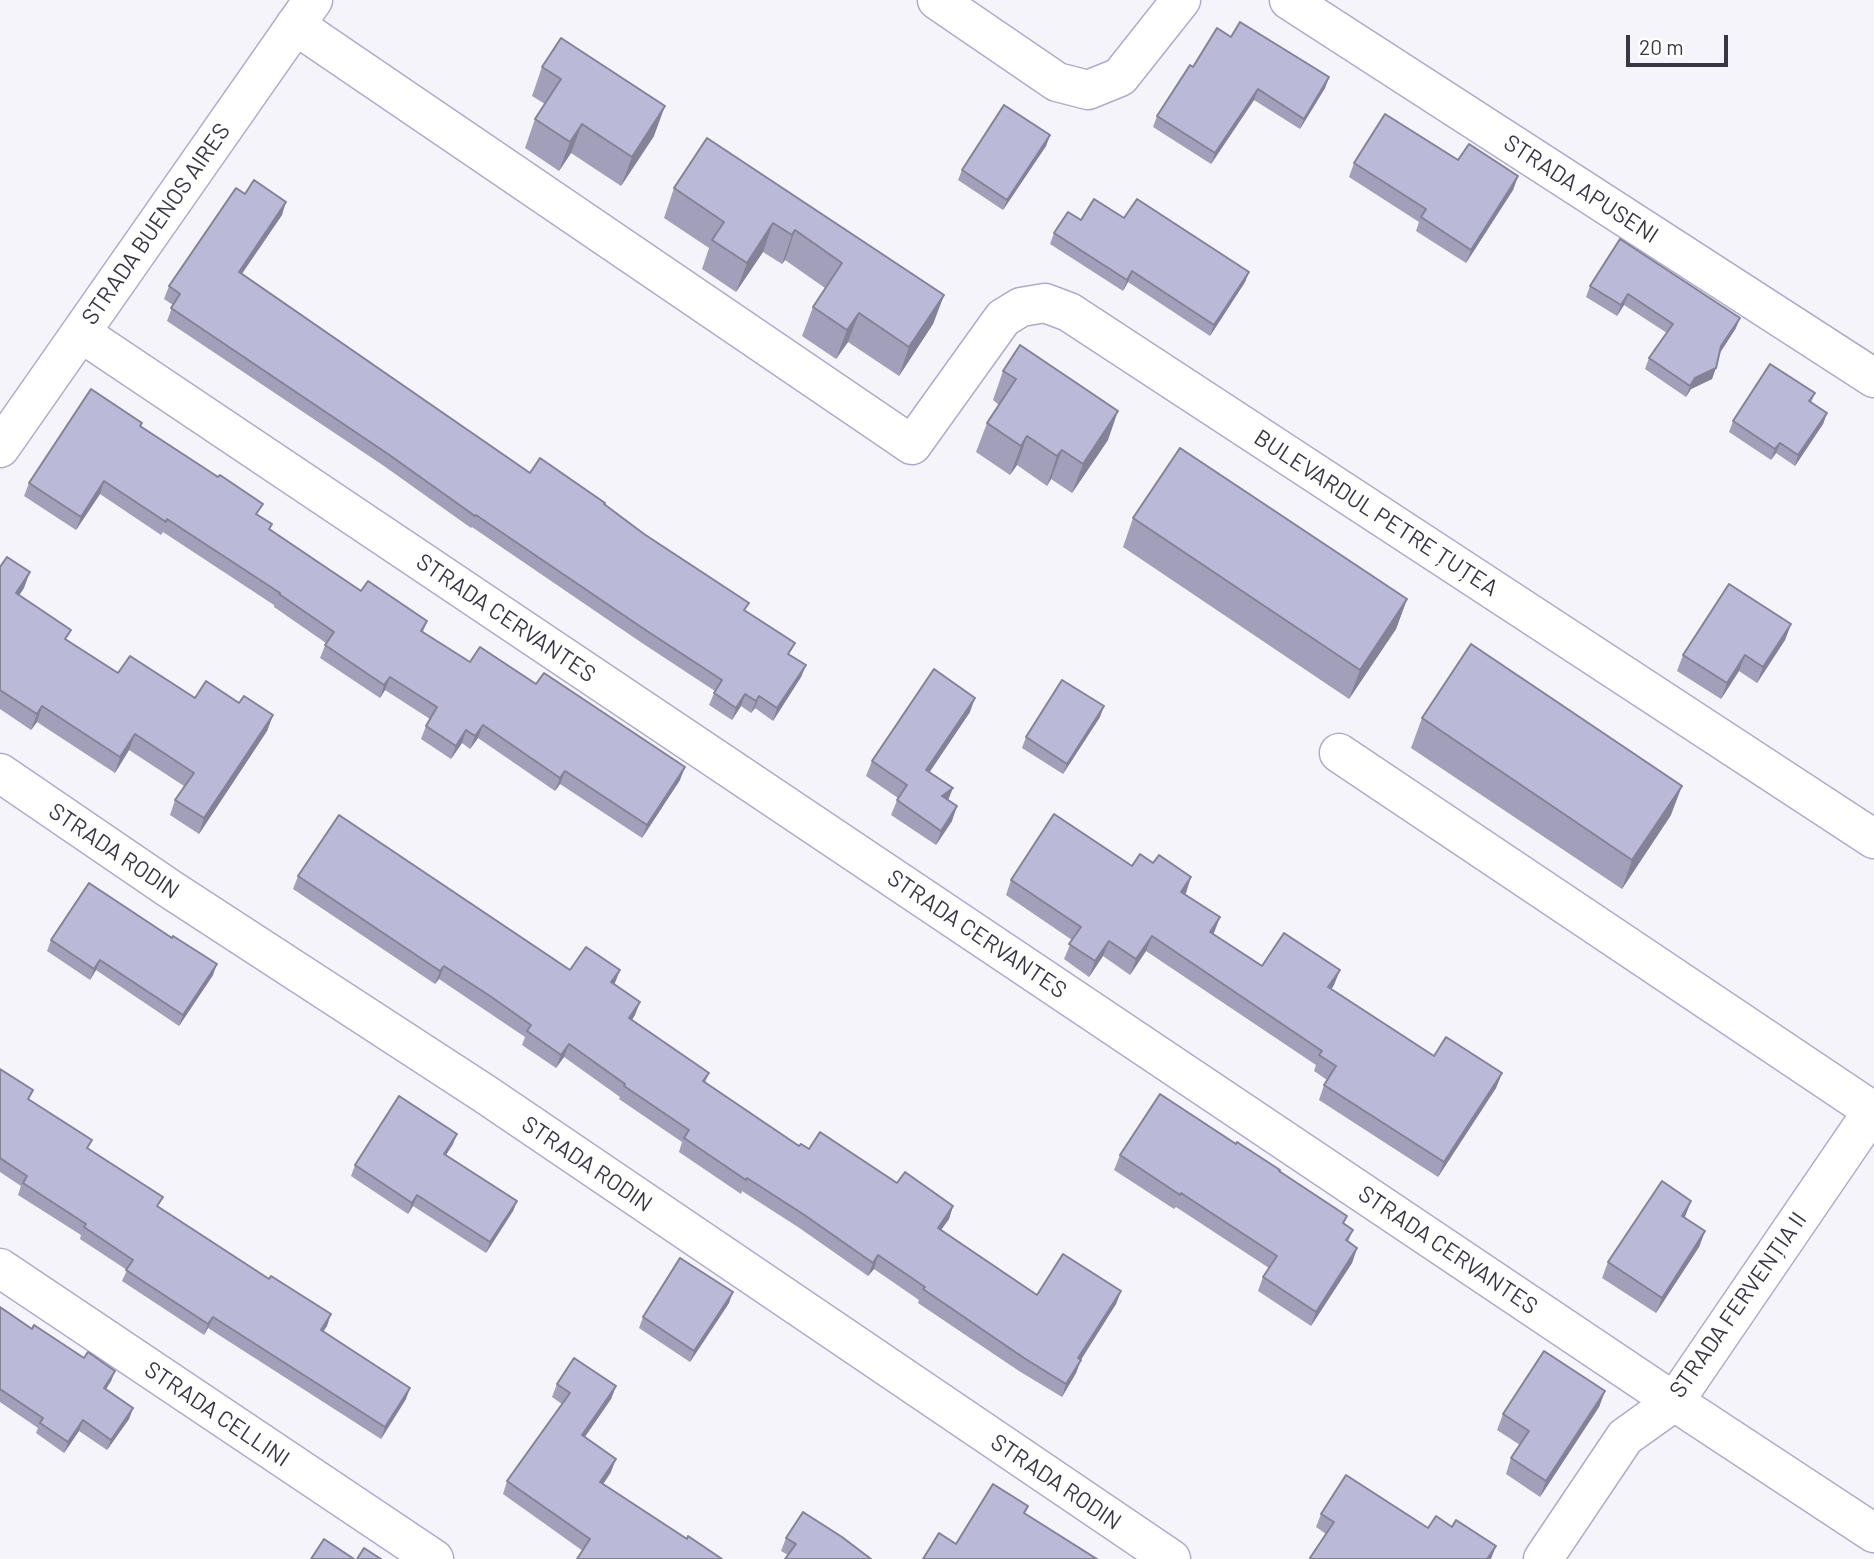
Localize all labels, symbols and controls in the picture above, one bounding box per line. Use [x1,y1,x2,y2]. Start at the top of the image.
scale bar [1629,21,1730,65]
text: 20 m [1639,34,1684,59]
street label: STRADA BUENOS AIRES [76,118,236,330]
street label: STRADA APUSENI [1499,129,1663,249]
street label: BULEVARDUL PETRE ȚUȚEA [1249,424,1503,602]
street label: STRADA CERVANTES [411,548,601,688]
street label: STRADA RODIN [44,797,184,905]
street label: STRADA CERVANTES [882,864,1072,1004]
street label: STRADA RODIN [517,1110,657,1218]
street label: STRADA CERVANTES [1353,1180,1543,1320]
street label: STRADA FERVENȚIA II [1664,1207,1812,1403]
street label: STRADA CELLINI [139,1355,295,1473]
street label: STRADA RODIN [986,1428,1126,1536]

